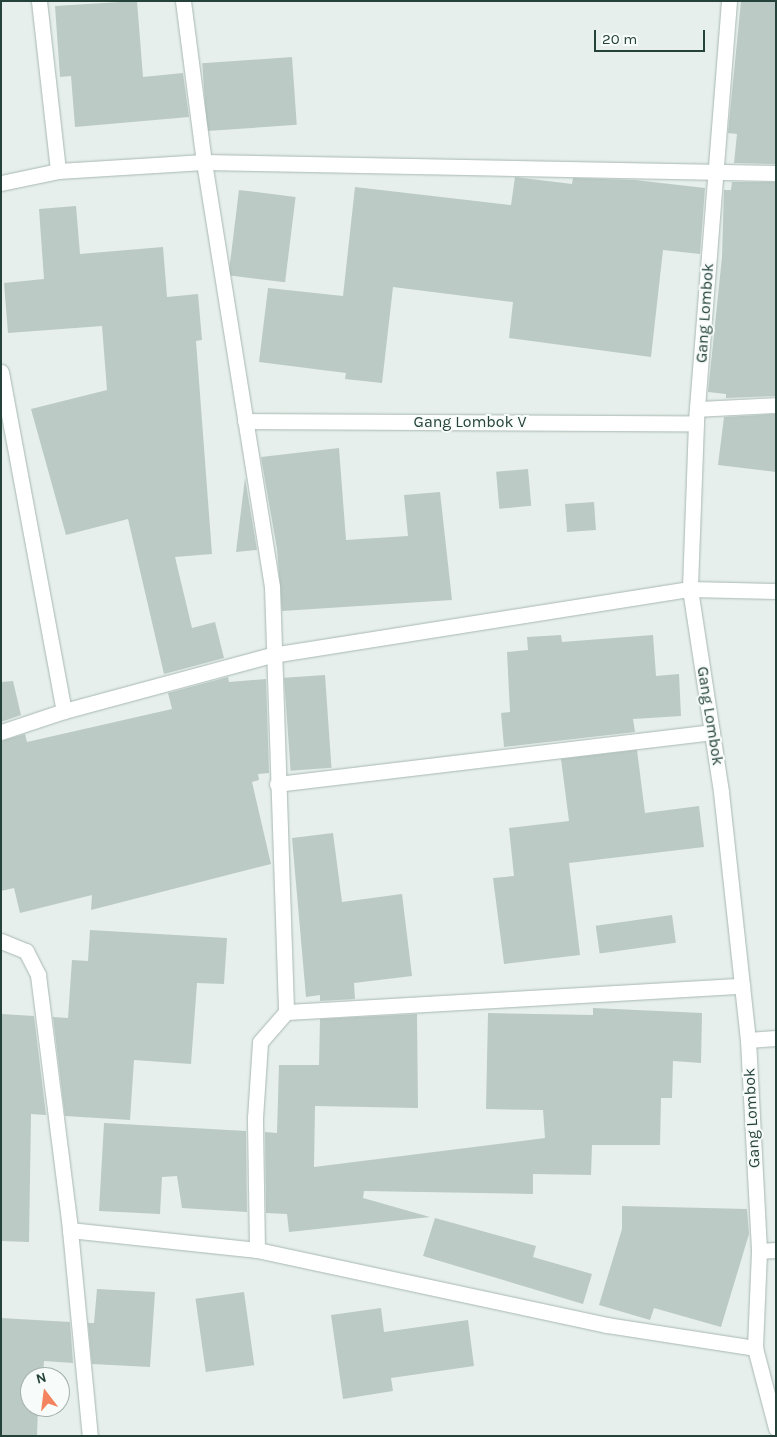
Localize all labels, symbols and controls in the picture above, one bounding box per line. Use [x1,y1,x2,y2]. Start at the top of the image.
scale bar [597,20,708,52]
text: 20 m [602,30,637,48]
street label: Gang Lombok [692,262,718,364]
street label: Gang Lombok V [414,412,526,432]
street label: Gang Lombok [693,665,727,767]
street label: Gang Lombok [740,1068,764,1168]
north arrow [20,1367,70,1417]
text: N [34,1368,48,1388]

